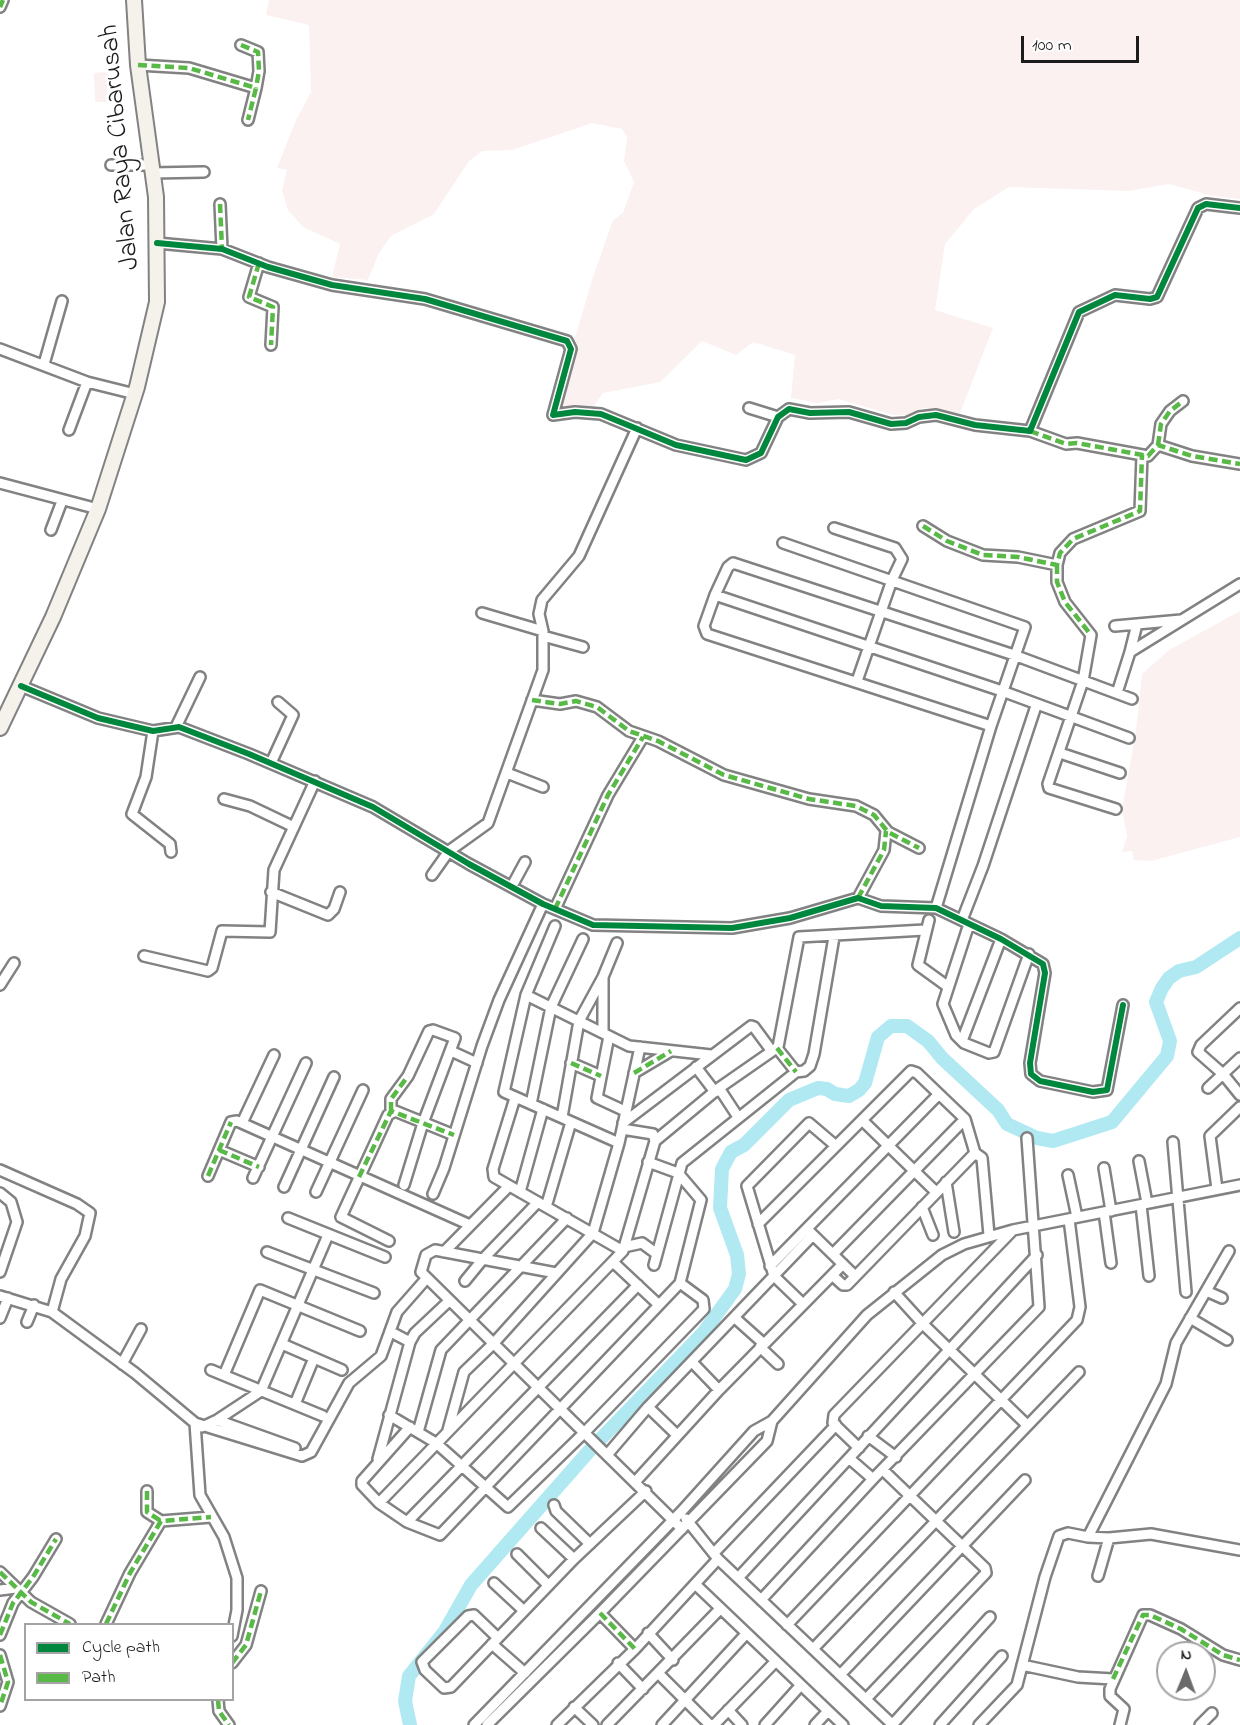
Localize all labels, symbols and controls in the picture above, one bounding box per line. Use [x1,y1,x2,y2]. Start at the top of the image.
street label: Jalan Raya Cibarusah [95,23,149,271]
scale bar [1024,24,1142,62]
text: 100 m [1032,33,1072,59]
legend [24,1623,234,1701]
text: Cycle path [82,1635,160,1661]
north arrow [1156,1641,1216,1701]
text: N [1181,1643,1192,1667]
text: Path [82,1665,116,1691]

